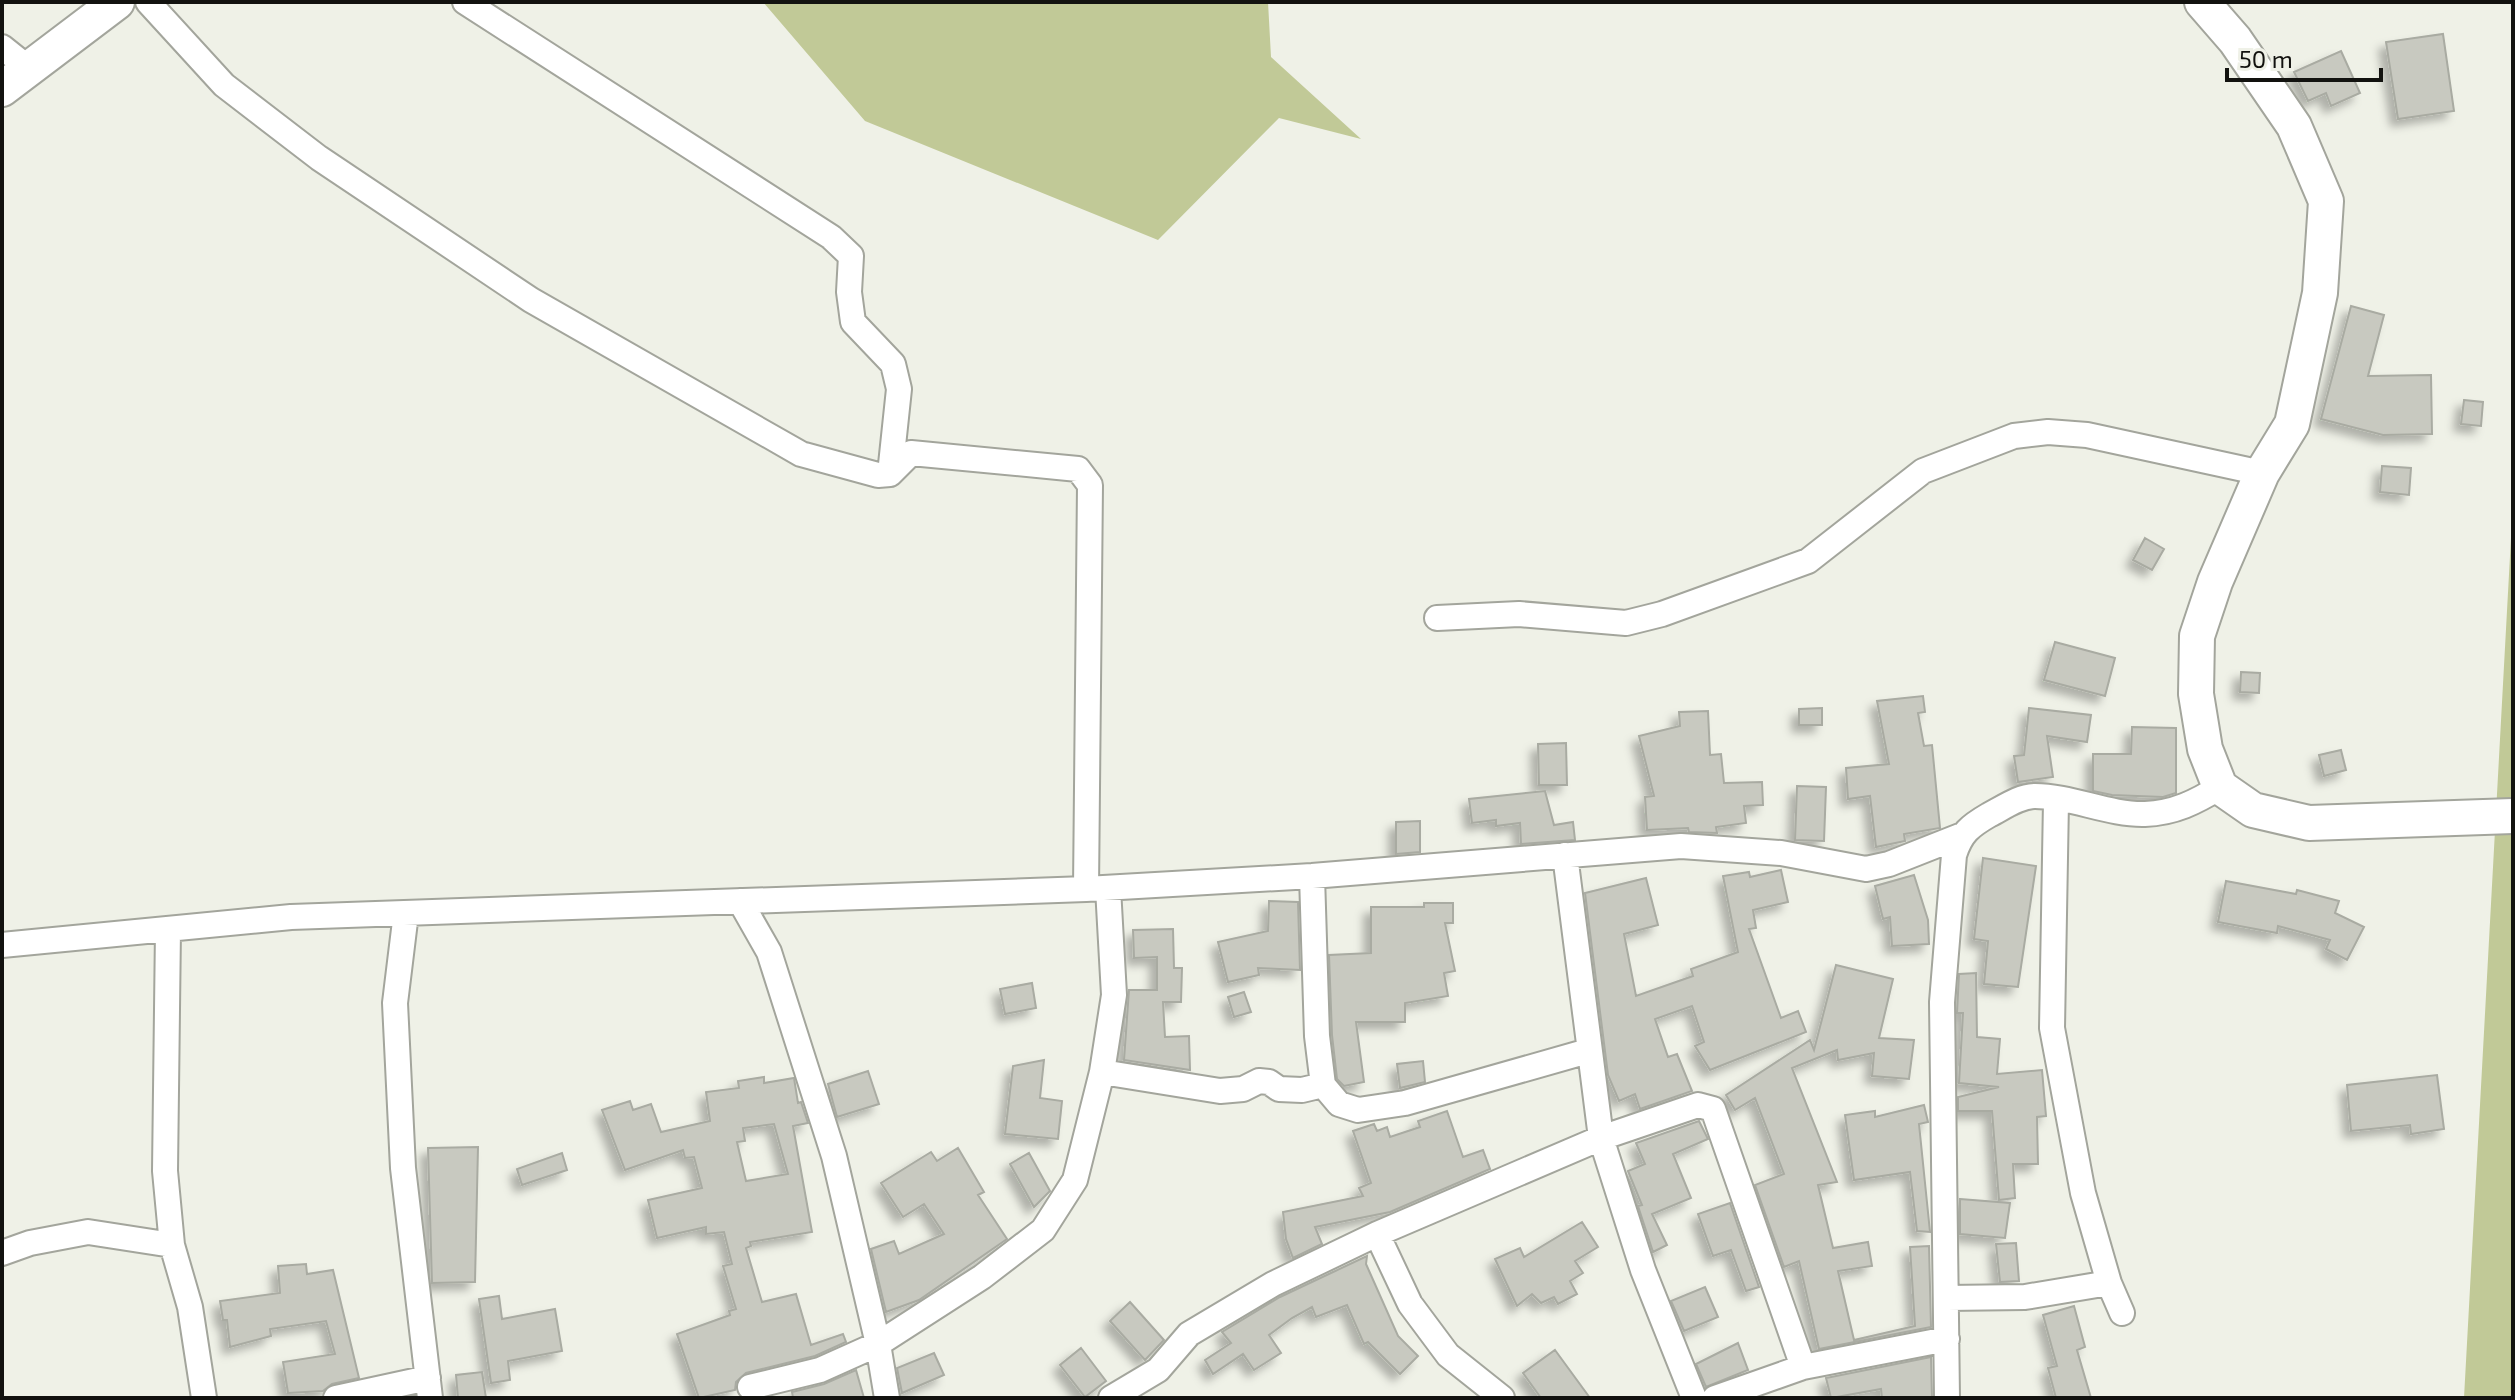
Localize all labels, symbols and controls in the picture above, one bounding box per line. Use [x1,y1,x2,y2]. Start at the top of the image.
scale bar [2227,32,2381,82]
text: 50 m [2239,44,2293,73]

